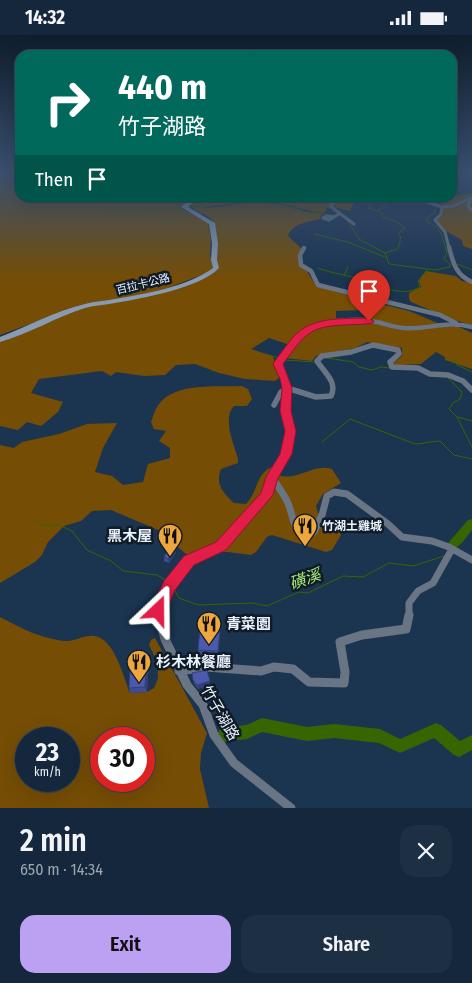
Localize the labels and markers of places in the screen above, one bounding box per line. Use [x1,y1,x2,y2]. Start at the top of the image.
pin [348,270,390,321]
restaurant icon: 竹湖土雞城 [292,513,318,547]
place label: 竹湖土雞城 [322,519,382,533]
restaurant icon: 黑木屋 [157,523,183,557]
place label: 黑木屋 [107,527,152,545]
restaurant icon: 青菜園 [196,611,222,645]
place label: 青菜園 [226,615,271,633]
restaurant icon: 杉木林餐廳 [126,649,152,683]
place label: 杉木林餐廳 [156,653,231,671]

